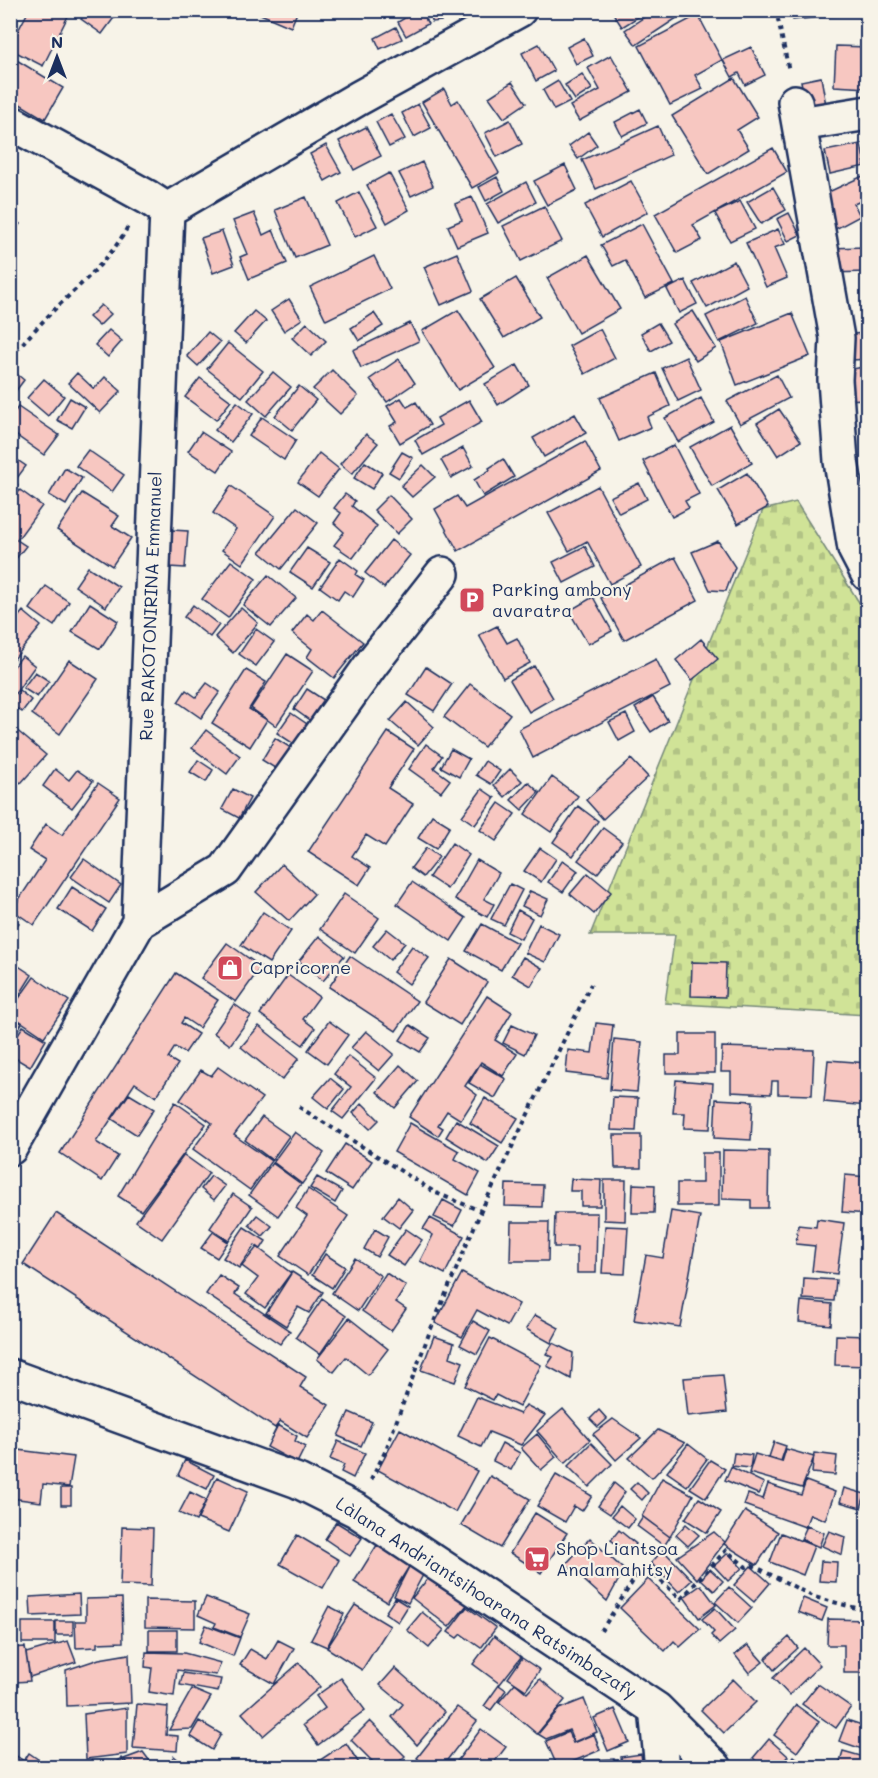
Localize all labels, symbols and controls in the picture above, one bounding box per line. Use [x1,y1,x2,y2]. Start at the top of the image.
north arrow [27,27,87,87]
text: N [51,31,63,52]
street label: Rue RAKOTONIRINA Emmanuel [133,471,167,741]
place label: Parking ambony avaratra [492,577,632,622]
parking icon: Parking ambony avaratra [457,585,487,615]
shop icon: Capricorne [215,953,245,983]
place label: Capricorne [250,955,351,979]
street label: Làlana Andriantsihoarana Ratsimbazafy [332,1491,641,1704]
place label: Shop Liantsoa Analamahitsy [556,1536,679,1581]
supermarket icon: Shop Liantsoa Analamahitsy [522,1544,552,1574]

